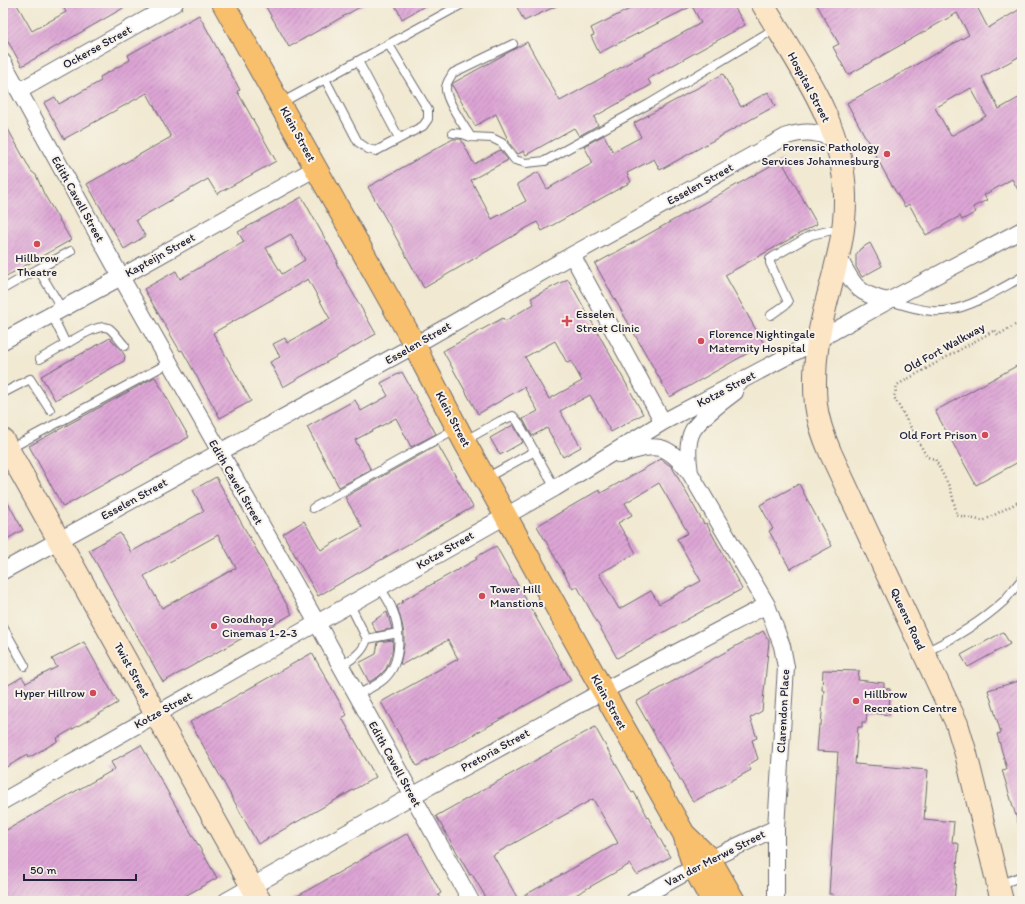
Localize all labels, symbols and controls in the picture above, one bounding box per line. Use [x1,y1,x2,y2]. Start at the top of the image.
street label: Ockerse Street [60,22,134,72]
street label: Hospital Street [785,49,834,125]
street label: Klein Street [277,104,319,165]
place label: Forensic Pathology Services Johannesburg [761,140,880,168]
marker: Forensic Pathology Services Johannesburg [882,149,892,159]
street label: Edith Cavell Street [49,154,108,245]
street label: Esselen Street [664,160,736,208]
street label: Kapteijn Street [123,230,198,280]
marker: Hillbrow Theatre [32,239,42,249]
place label: Hillbrow Theatre [15,251,59,279]
place label: Esselen Street Clinic [576,307,640,335]
marker: Esselen Street Clinic [561,315,573,327]
street label: Esselen Street [383,318,454,367]
street label: Old Fort Walkway [901,320,987,376]
place label: Florence Nightingale Maternity Hospital [709,327,815,355]
marker: Florence Nightingale Maternity Hospital [696,336,706,346]
street label: Kotze Street [694,368,758,410]
street label: Klein Street [433,389,474,450]
place label: Old Fort Prison [899,428,977,442]
marker: Old Fort Prison [980,430,990,440]
street label: Edith Cavell Street [206,437,266,528]
street label: Esselen Street [98,475,170,523]
street label: Kotze Street [414,528,477,572]
place label: Tower Hill Manstions [490,582,544,610]
street label: Queens Road [887,585,929,653]
marker: Tower Hill Manstions [477,591,487,601]
place label: Goodhope Cinemas 1-2-3 [222,612,298,640]
marker: Goodhope Cinemas 1-2-3 [209,621,219,631]
street label: Twist Street [111,640,153,701]
street label: Clarendon Place [774,668,792,753]
street label: Klein Street [588,672,630,733]
place label: Hyper Hillrow [15,686,85,700]
place label: Hillbrow Recreation Centre [864,687,957,715]
marker: Hyper Hillrow [88,688,98,698]
street label: Kotze Street [132,688,195,732]
marker: Hillbrow Recreation Centre [851,696,861,706]
street label: Edith Cavell Street [366,719,425,810]
street label: Pretoria Street [458,725,532,775]
street label: Van der Merwe Street [663,826,768,889]
scale bar [24,856,136,882]
text: 50 m [30,863,56,877]

